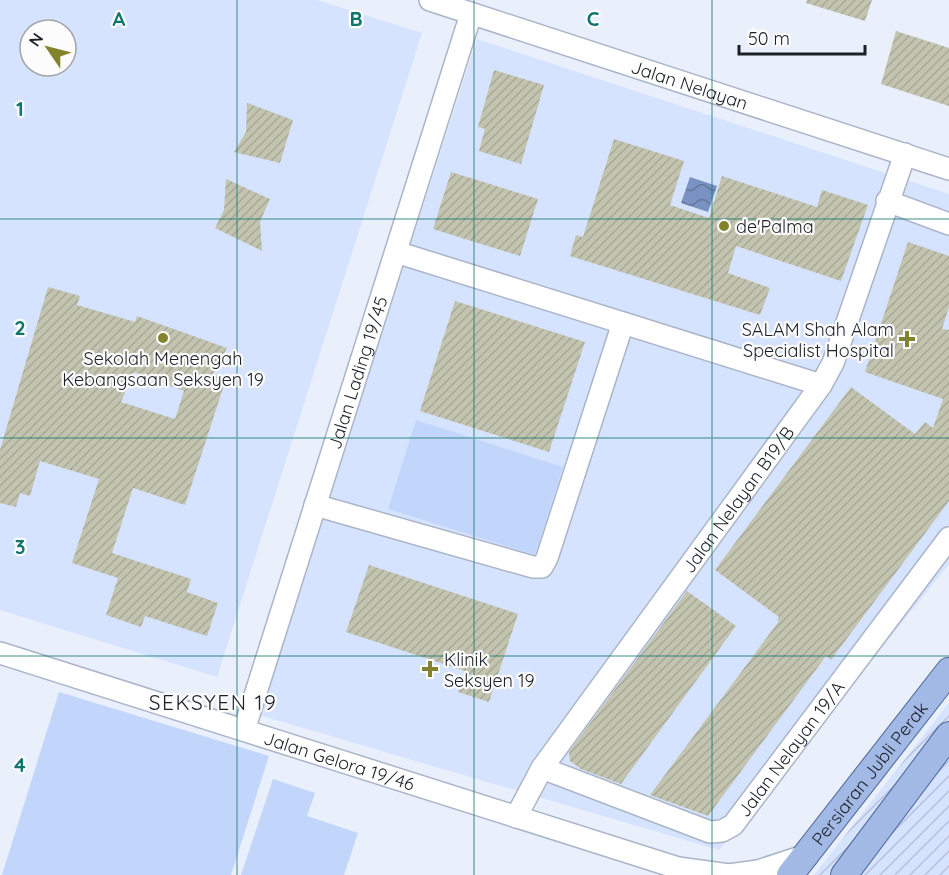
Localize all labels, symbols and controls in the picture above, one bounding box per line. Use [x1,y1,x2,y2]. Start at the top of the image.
text: A [113,6,126,31]
text: B [349,6,363,31]
text: C [587,6,600,31]
north arrow [18,18,78,78]
scale bar [739,18,865,56]
text: 50 m [748,27,790,50]
text: N [24,29,47,50]
street label: Jalan Nelayan [628,55,751,114]
text: 1 [16,96,24,121]
place label: de'Palma [736,215,814,238]
marker: de'Palma [717,219,731,233]
street label: Jalan Lading 19/45 [322,293,392,452]
text: 2 [14,315,26,340]
place label: SALAM Shah Alam Specialist Hospital [742,318,894,362]
marker: SALAM Shah Alam Specialist Hospital [898,330,916,348]
marker: Sekolah Menengah Kebangsaan Seksyen 19 [156,331,170,345]
place label: Sekolah Menengah Kebangsaan Seksyen 19 [62,347,264,391]
street label: Jalan Nelayan B19/B [677,421,799,577]
text: 3 [15,534,25,559]
place label: Klinik Seksyen 19 [444,648,535,692]
marker: Klinik Seksyen 19 [421,660,439,678]
street label: Jalan Nelayan 19/A [732,676,849,821]
district label: SEKSYEN 19 [149,689,277,715]
street label: Persiaran Jubli Perak [806,697,933,850]
street label: Jalan Gelora 19/46 [261,726,418,795]
text: 4 [14,752,26,777]

